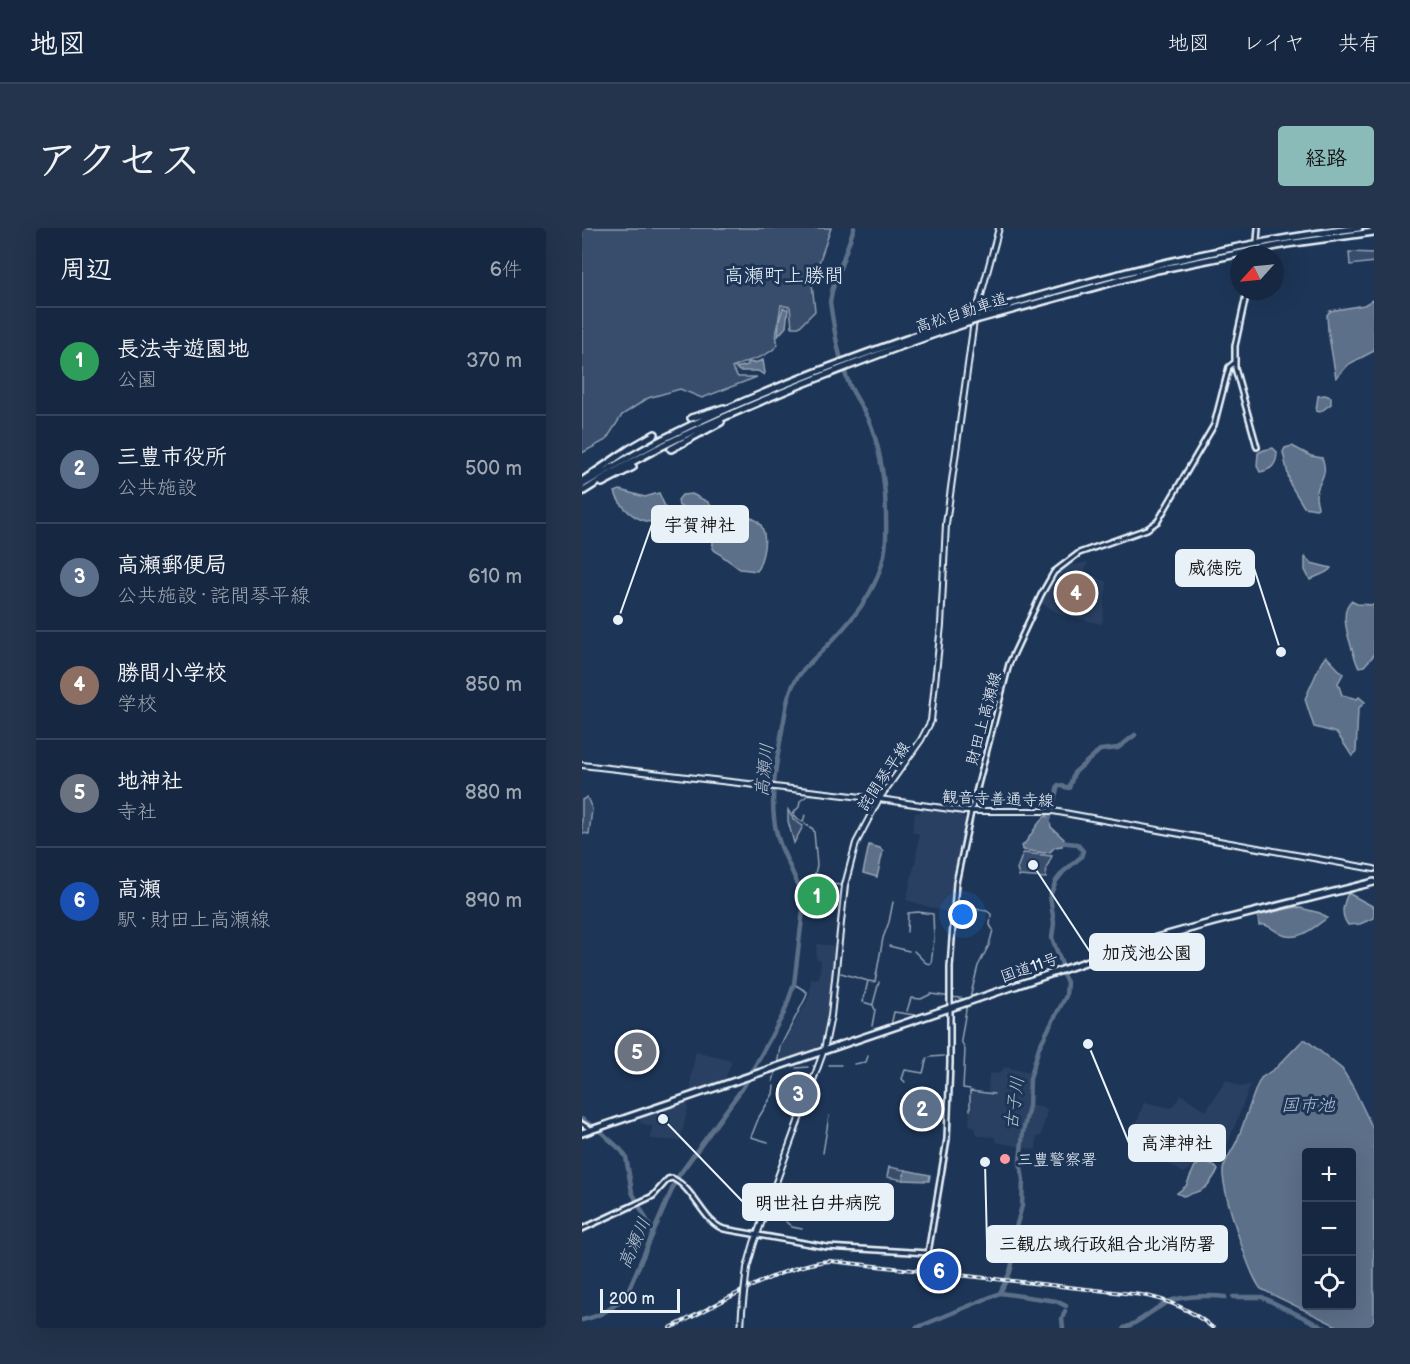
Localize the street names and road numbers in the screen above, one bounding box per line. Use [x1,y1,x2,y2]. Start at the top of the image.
street label: 高松自動車道 [913,290,1010,337]
street label: 財田上高瀬線 [963,670,1006,767]
street label: 詫間琴平線 [854,738,914,815]
street label: 観音寺善通寺線 [942,788,1054,811]
street label: 国道11号 [998,950,1061,987]

